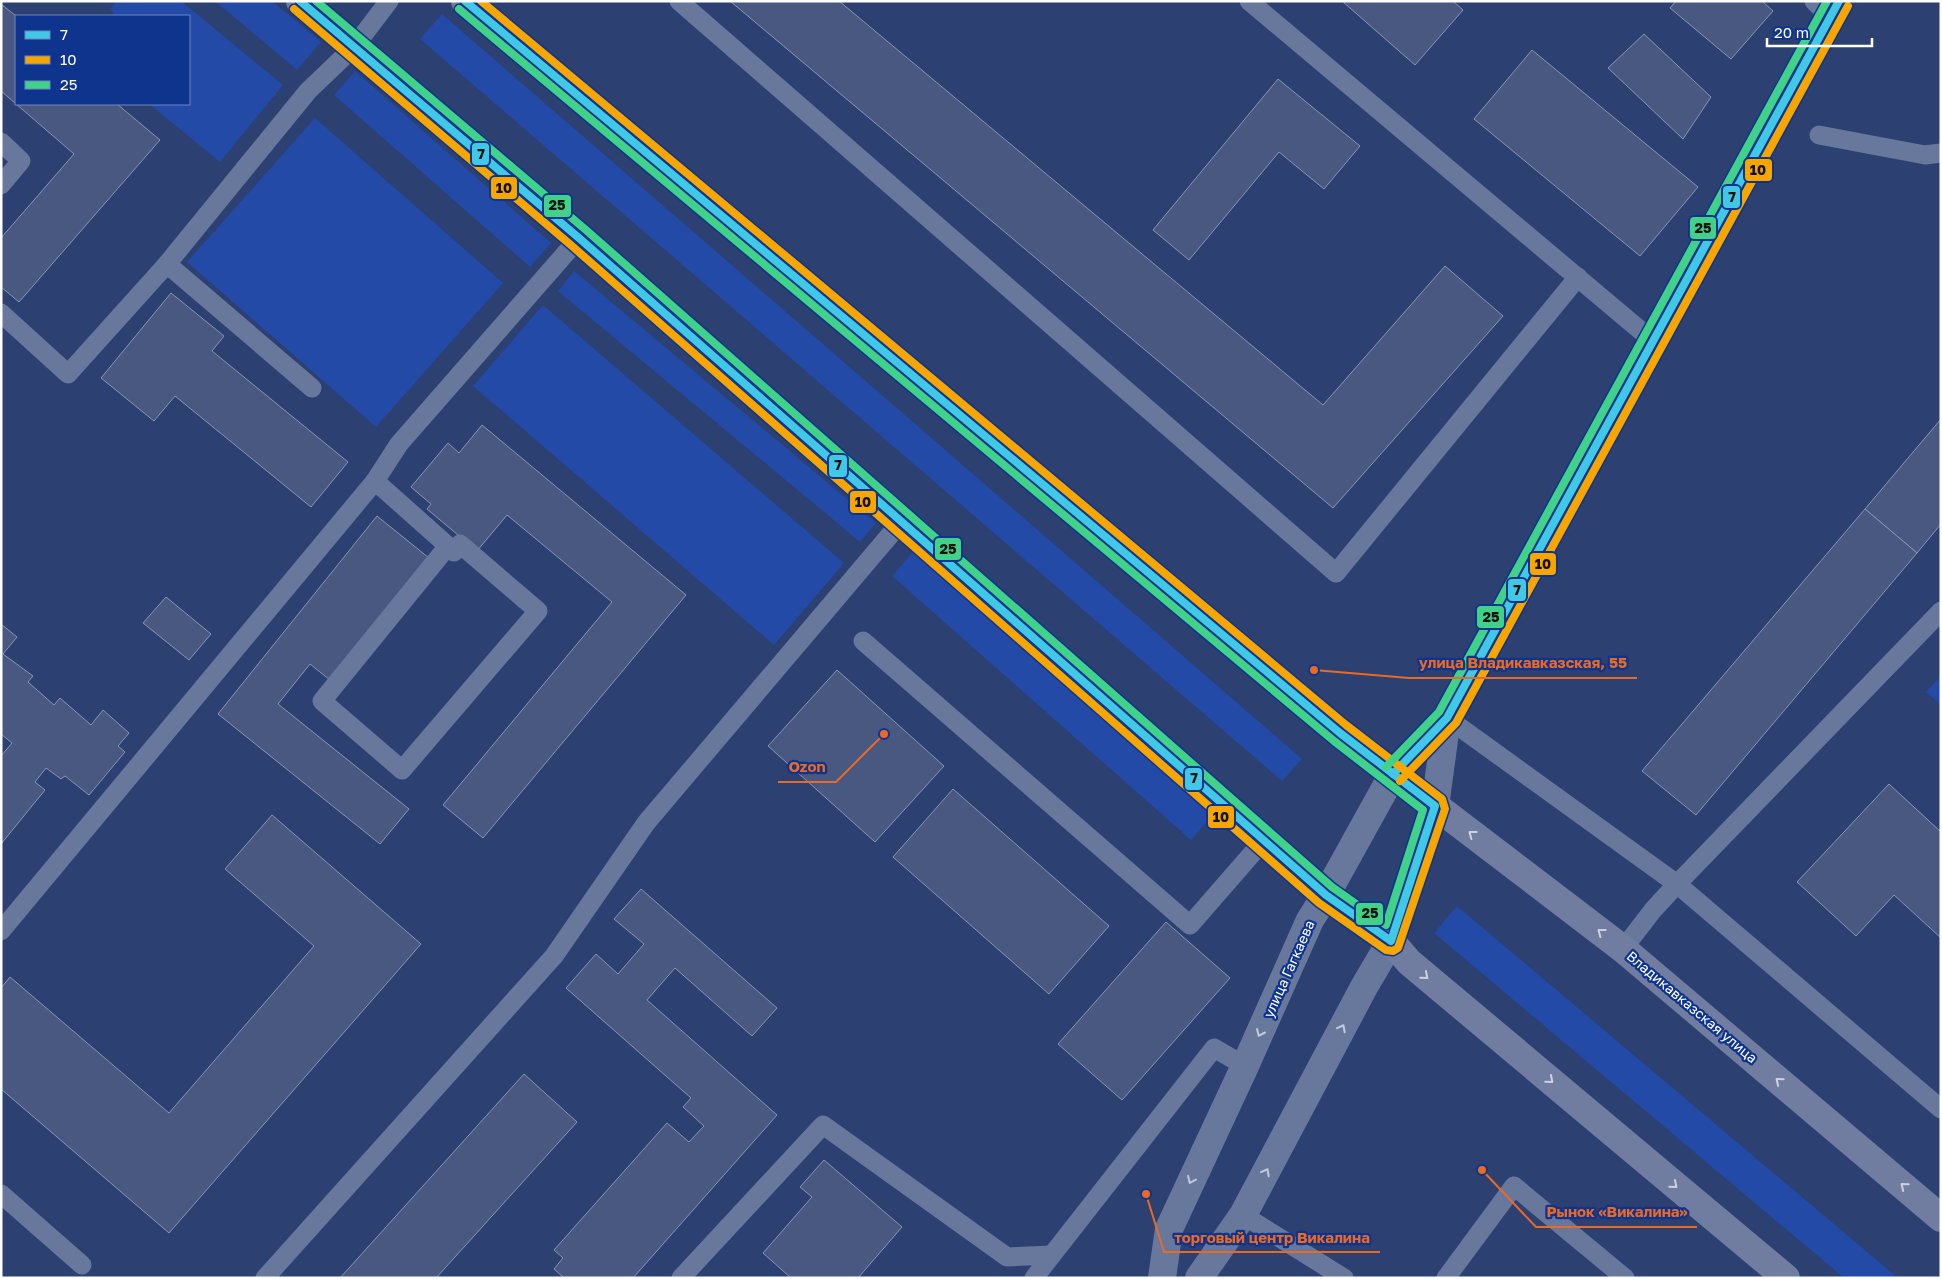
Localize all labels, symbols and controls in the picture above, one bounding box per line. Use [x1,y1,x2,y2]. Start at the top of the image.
legend [15,15,190,105]
scale bar [1767,15,1872,47]
text: 20 m [1774,23,1809,41]
text: 7 [60,25,68,43]
text: 10 [60,50,77,68]
text: 25 [60,75,77,93]
line badge: 7 [471,142,490,166]
text: 7 [477,145,485,162]
line badge: 10 [1744,158,1773,182]
text: 10 [1750,161,1766,178]
line badge: 10 [490,176,518,200]
text: 10 [496,179,512,196]
line badge: 7 [1722,185,1741,209]
text: 7 [1728,188,1736,205]
line badge: 25 [543,194,572,218]
text: 25 [548,196,566,213]
line badge: 25 [1689,216,1717,240]
text: 25 [1694,219,1712,236]
line badge: 7 [828,454,848,478]
text: 7 [834,456,842,473]
line badge: 10 [849,490,877,514]
text: 10 [855,493,871,510]
line badge: 25 [934,537,962,561]
text: 25 [939,540,957,557]
line badge: 10 [1529,552,1557,576]
text: 10 [1535,555,1551,572]
line badge: 7 [1507,578,1527,602]
text: 7 [1513,581,1521,598]
line badge: 25 [1476,605,1505,629]
text: 25 [1482,608,1500,625]
callout: улица Владикавказская, 55 [1409,648,1637,678]
text: улица Владикавказская, 55 [1419,653,1627,671]
callout: Ozon [778,752,836,782]
text: Ozon [788,757,826,775]
line badge: 7 [1184,767,1203,791]
text: 7 [1190,769,1198,786]
line badge: 10 [1207,805,1235,829]
text: 10 [1213,808,1229,825]
one-way arrow [1468,831,1478,840]
line badge: 25 [1355,902,1384,926]
text: 25 [1361,904,1379,921]
street label: улица Гагкаева [1259,917,1318,1020]
one-way arrow [1598,930,1607,938]
street label: Владикавказская улица [1624,947,1761,1066]
one-way arrow [1420,970,1429,979]
one-way arrow [1336,1025,1346,1034]
one-way arrow [1255,1028,1266,1037]
one-way arrow [1544,1075,1553,1083]
one-way arrow [1776,1078,1785,1087]
one-way arrow [1260,1168,1270,1177]
one-way arrow [1187,1175,1198,1184]
one-way arrow [1669,1179,1678,1188]
one-way arrow [1900,1183,1909,1192]
callout: Рынок «Викалина» [1536,1197,1697,1227]
text: Рынок «Викалина» [1546,1202,1688,1220]
callout: торговый центр Викалина [1164,1222,1380,1252]
text: торговый центр Викалина [1174,1228,1370,1246]

